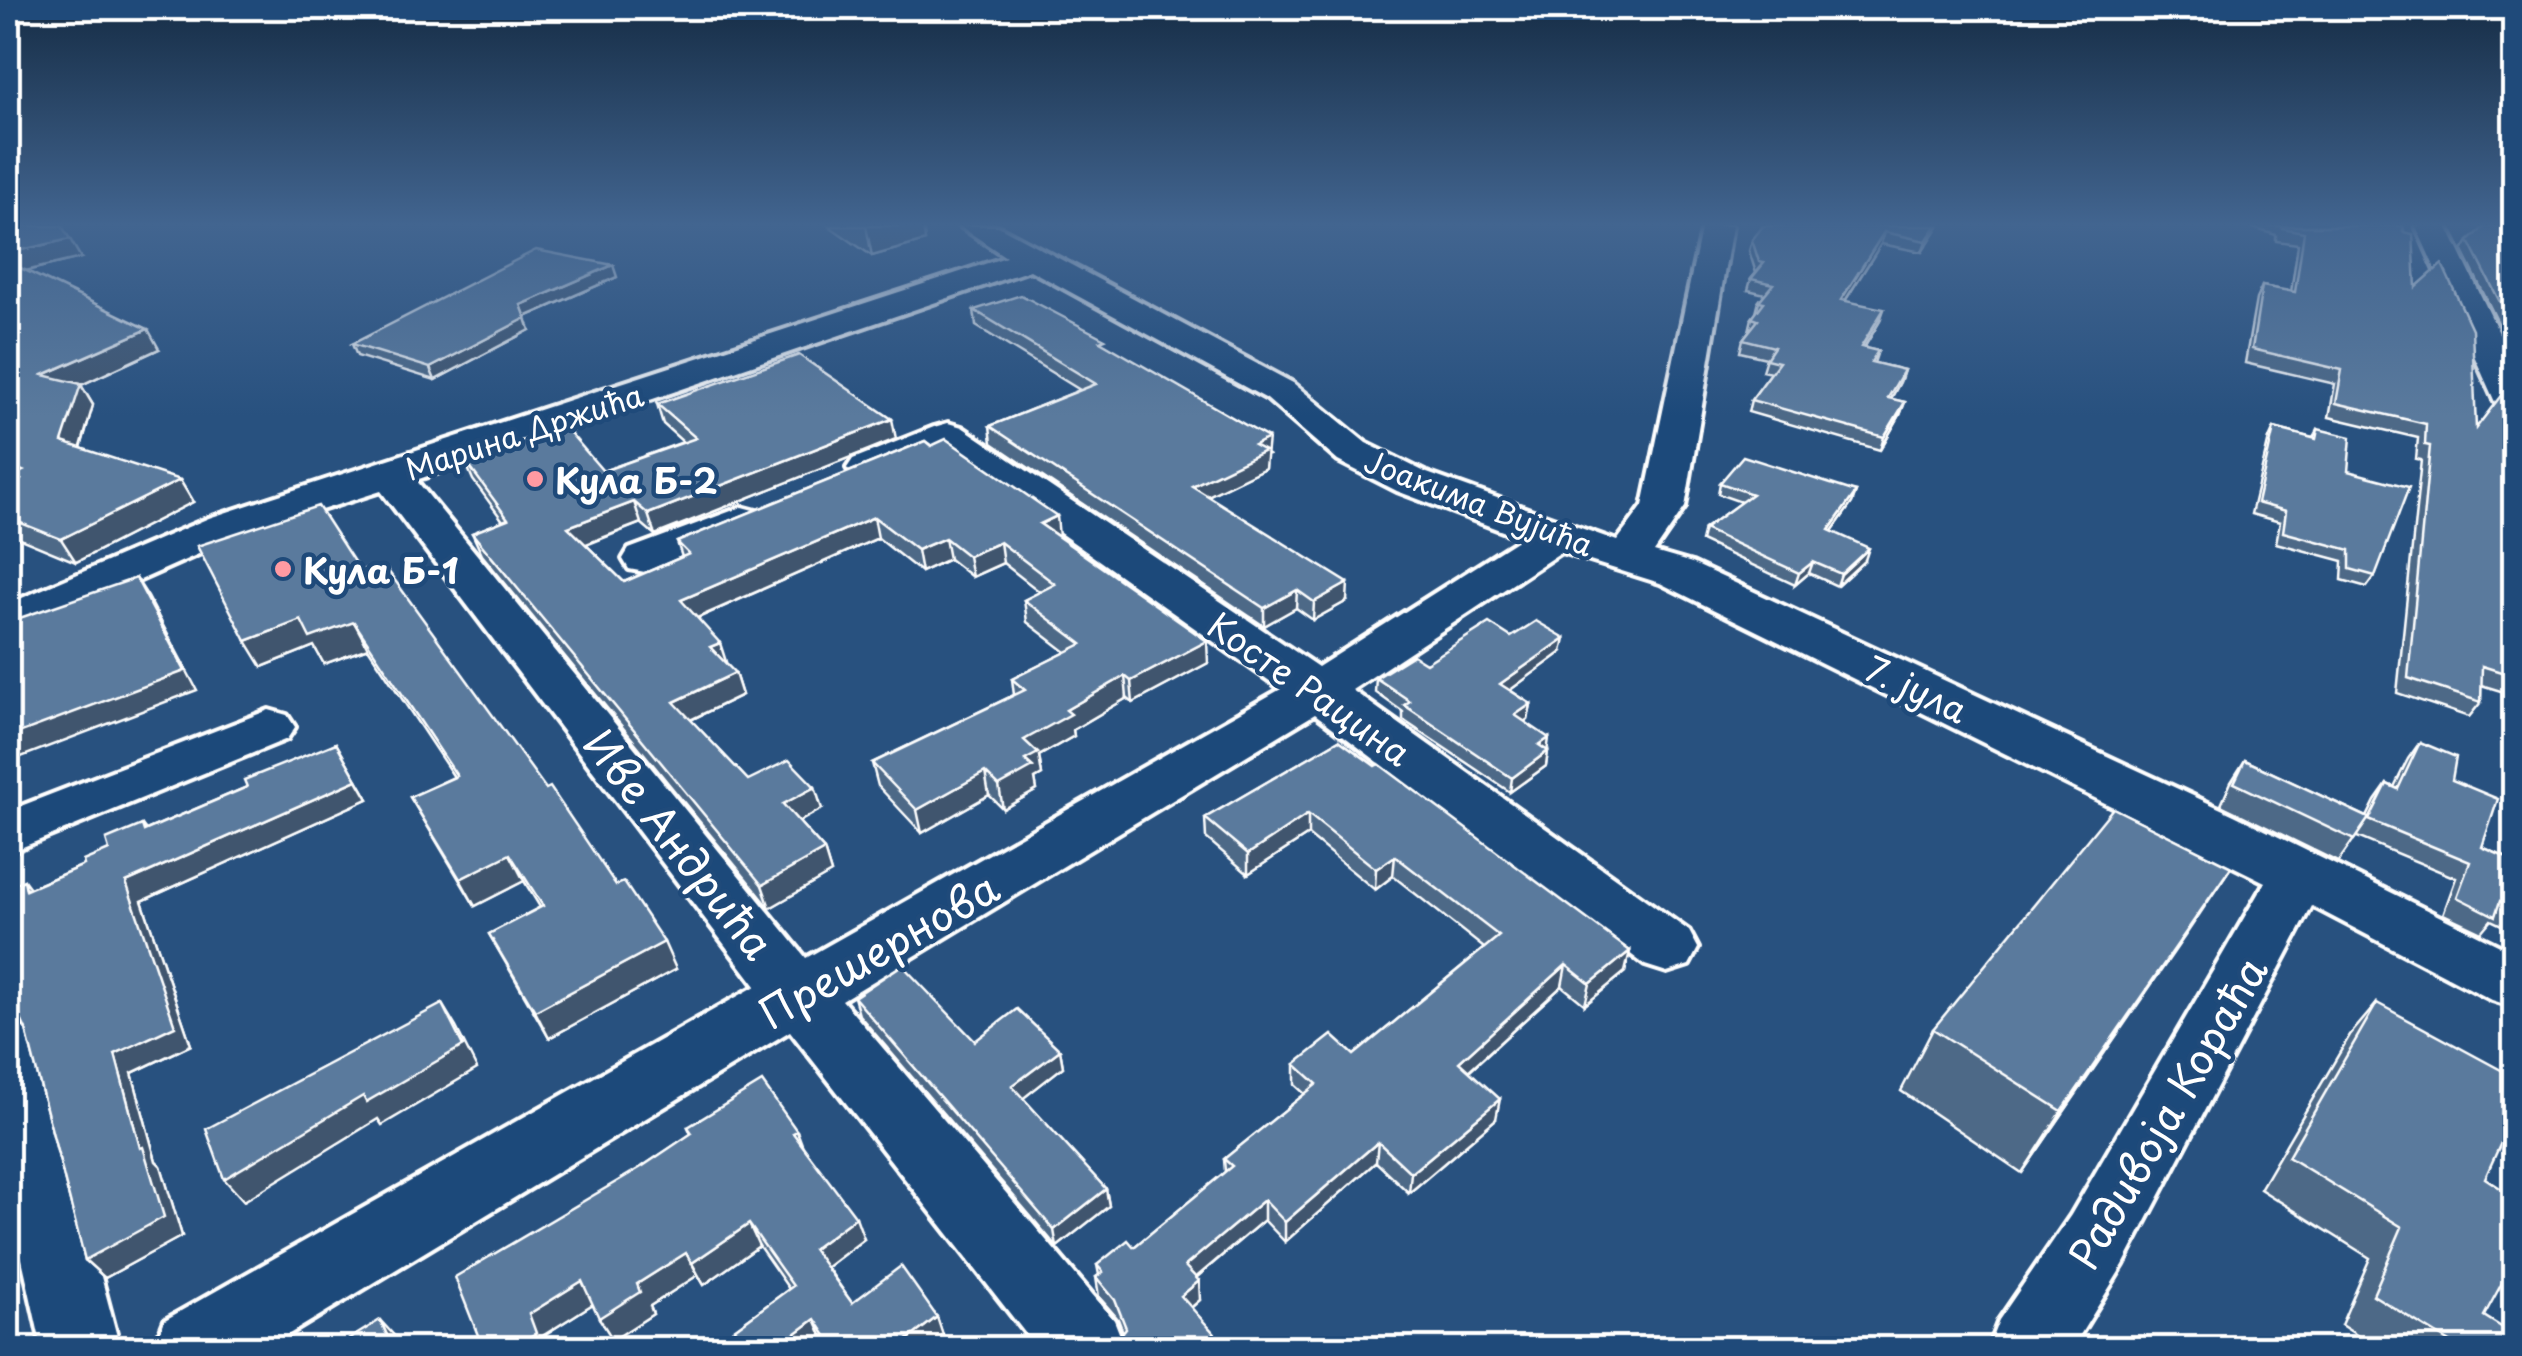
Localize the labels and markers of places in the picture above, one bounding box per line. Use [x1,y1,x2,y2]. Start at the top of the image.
place label: Кула Б-2 [555,453,717,506]
marker: Кула Б-2 [524,468,546,490]
place label: Кула Б-1 [303,543,459,596]
marker: Кула Б-1 [272,558,294,580]

